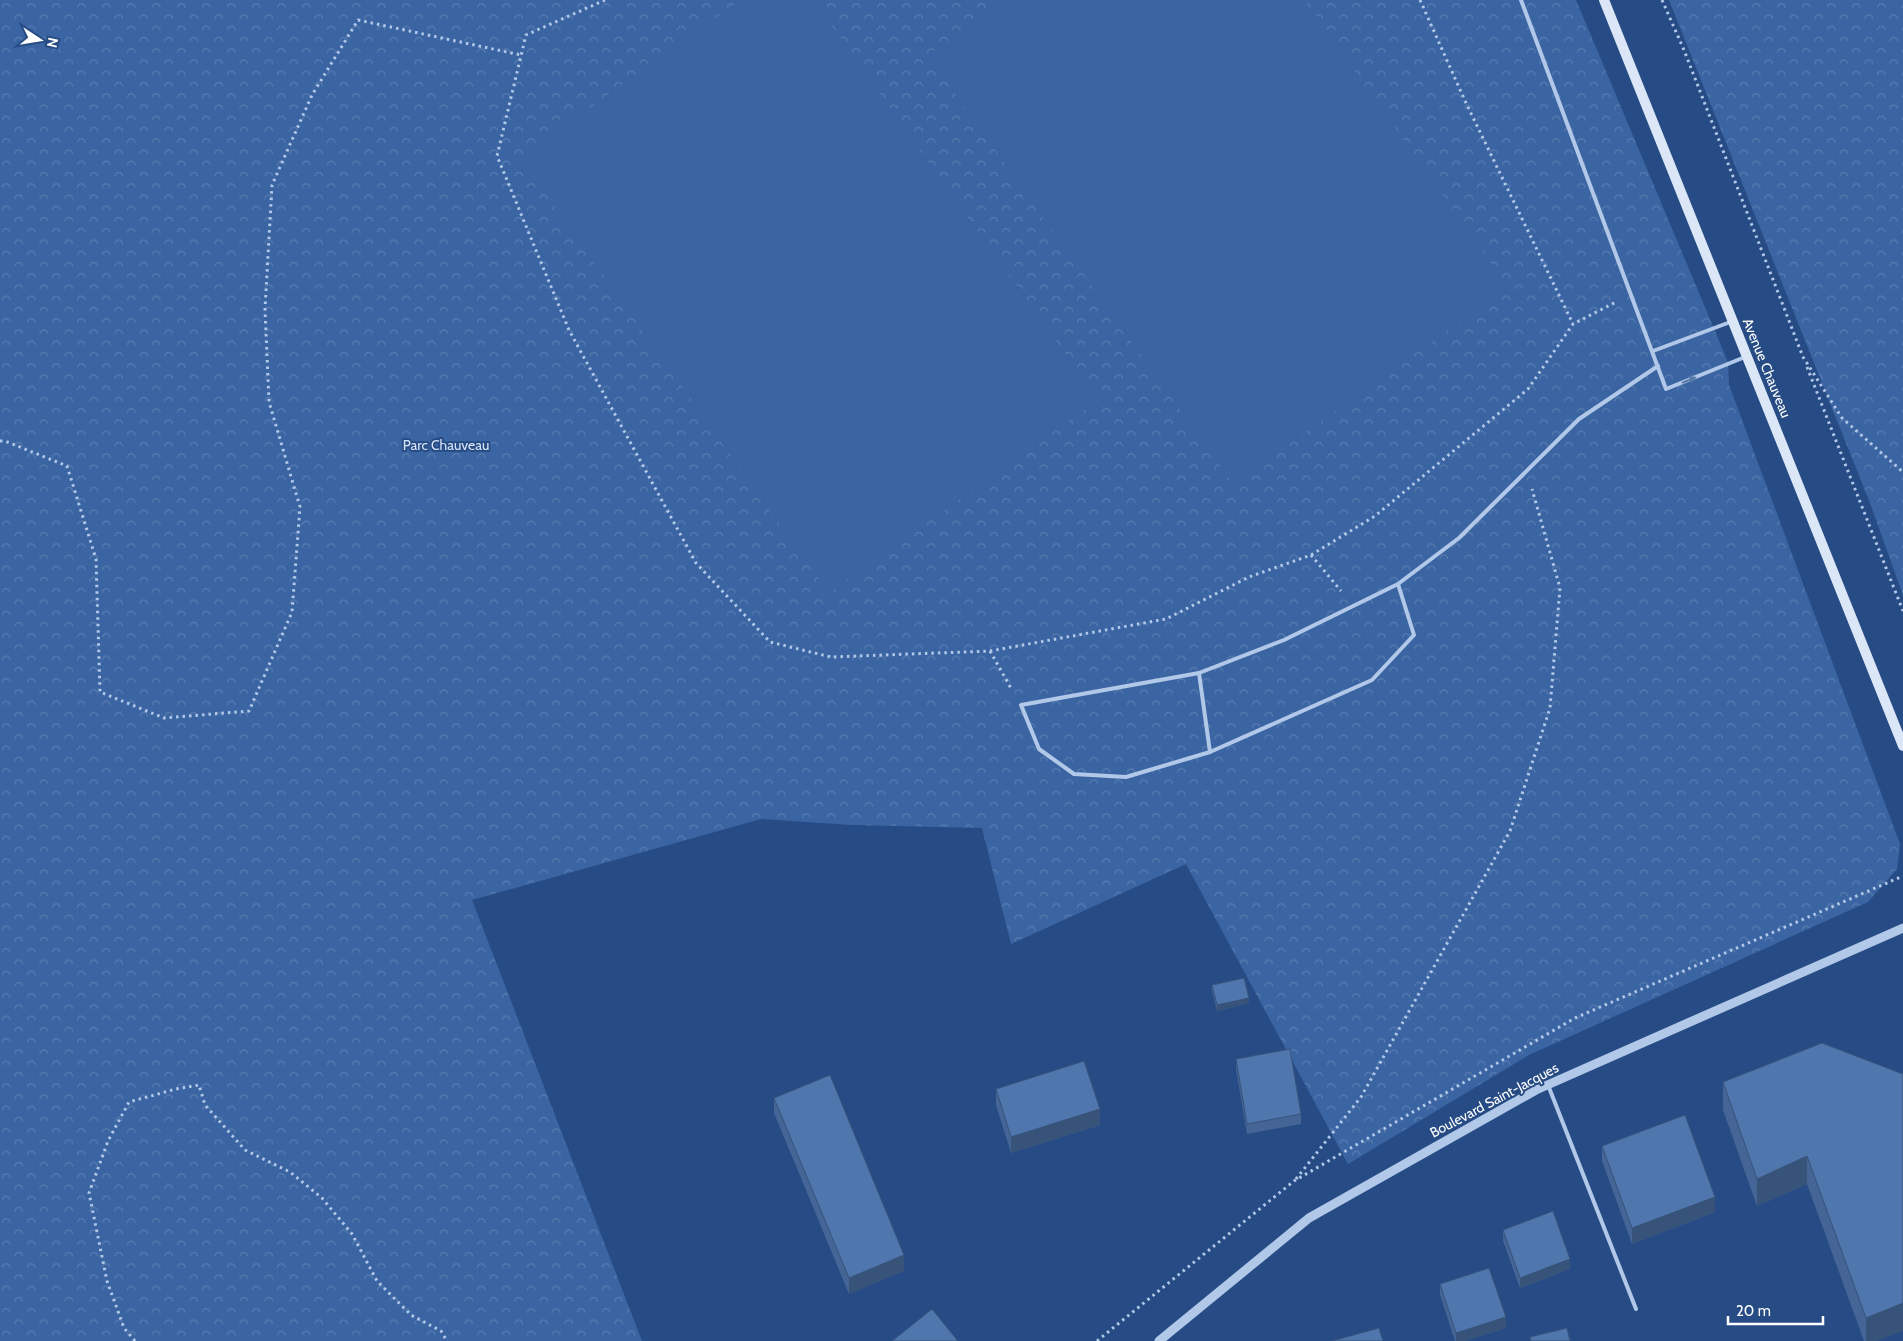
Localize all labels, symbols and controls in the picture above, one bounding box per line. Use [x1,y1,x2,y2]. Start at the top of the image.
north arrow [15,15,65,65]
text: N [43,36,63,49]
street label: Avenue Chauveau [1739,316,1795,420]
one-way arrow [1682,375,1696,383]
park label: Parc Chauveau [403,436,489,454]
street label: Boulevard Saint-Jacques [1427,1058,1562,1142]
scale bar [1728,1294,1823,1326]
text: 20 m [1736,1302,1771,1320]

